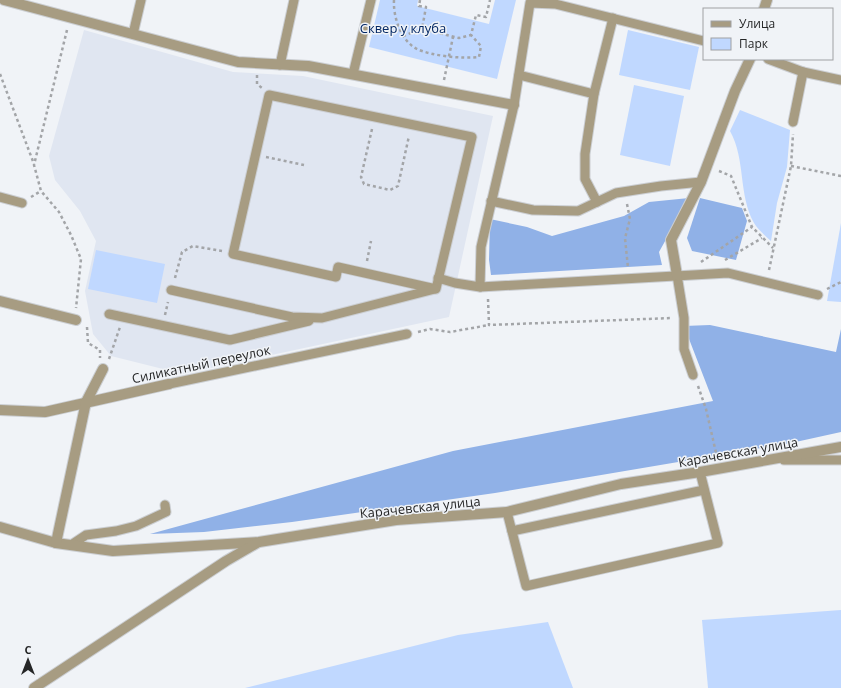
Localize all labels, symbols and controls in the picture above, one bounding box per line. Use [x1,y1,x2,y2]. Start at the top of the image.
legend [703,8,833,60]
text: Улица [739,15,775,32]
park label: Сквер у клуба [360,19,446,37]
text: Парк [739,35,769,52]
street label: Силикатный переулок [130,340,272,387]
street label: Карачевская улица [677,433,799,471]
street label: Карачевская улица [359,492,481,522]
north arrow [8,640,48,680]
text: С [24,642,32,657]

